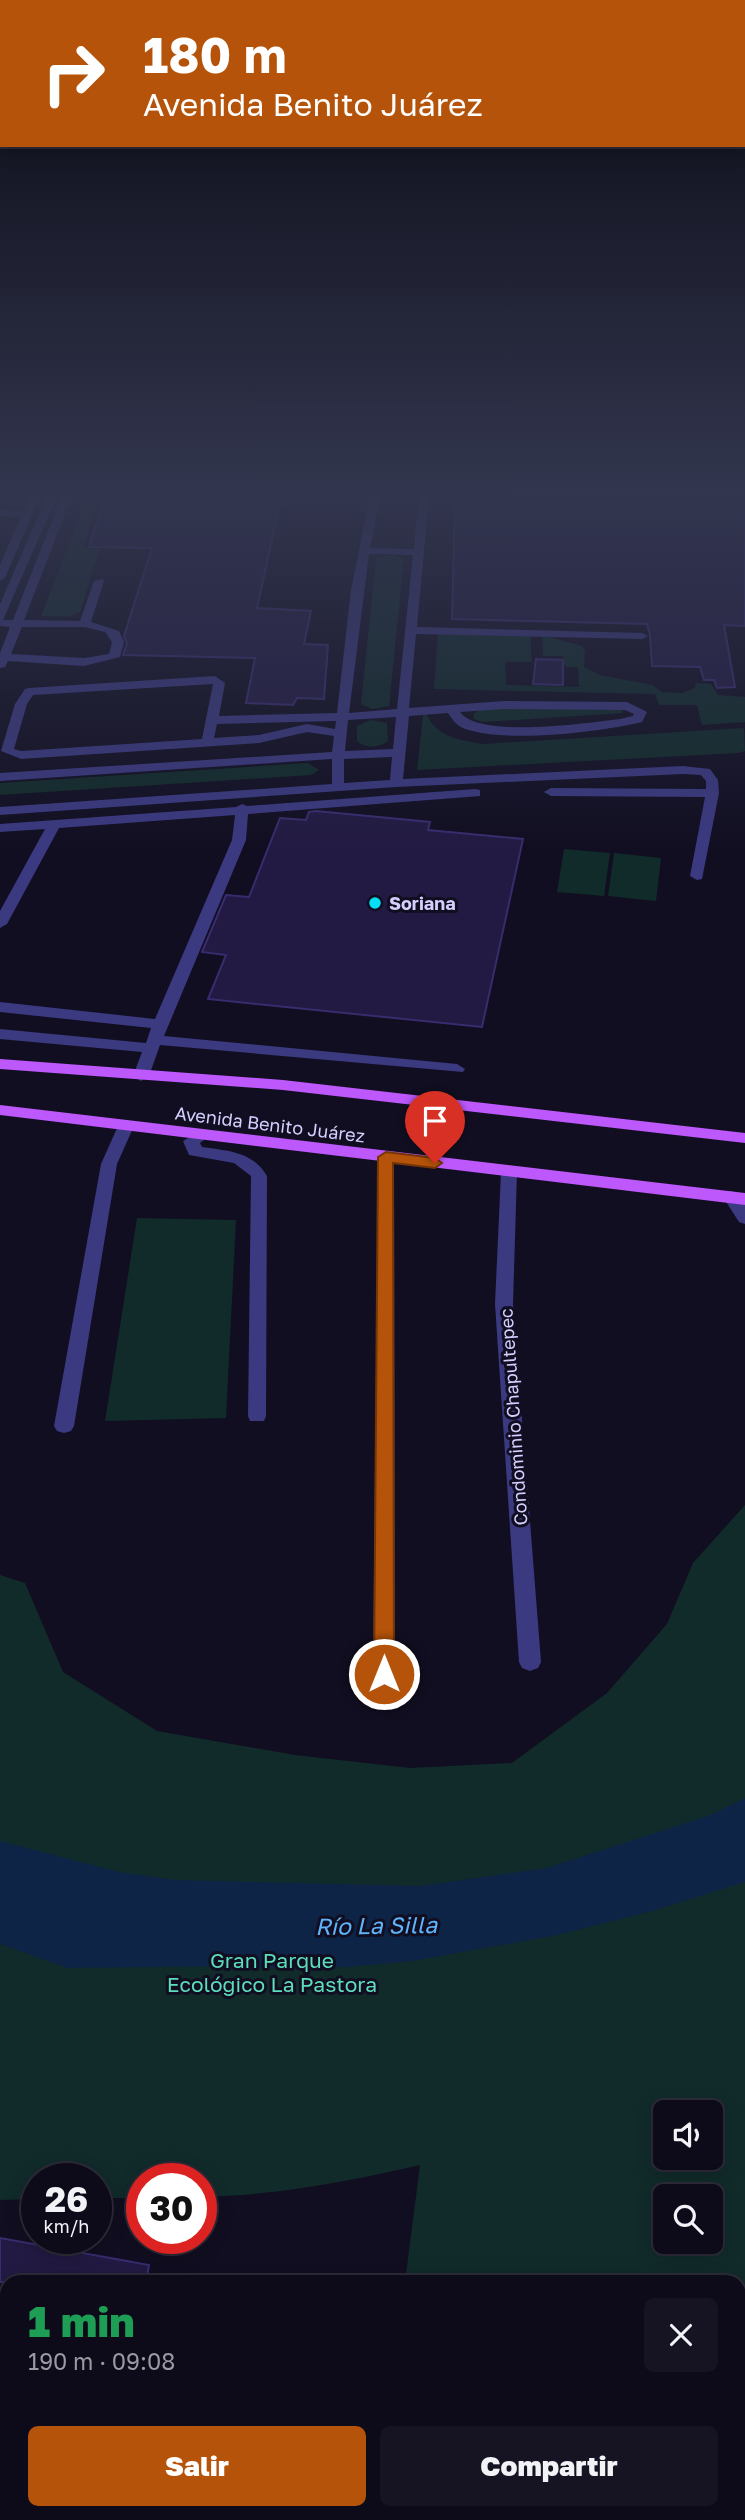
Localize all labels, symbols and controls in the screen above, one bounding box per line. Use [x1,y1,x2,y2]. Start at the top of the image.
text: 180 m [143,25,287,84]
icon: right [28,28,119,119]
text: Avenida Benito Juárez [143,85,483,123]
place label: Soriana [389,892,456,914]
marker: Soriana [367,895,383,911]
pin [405,1091,465,1163]
street label: Avenida Benito Juárez [174,1101,366,1147]
icon: arrive [416,1102,454,1140]
street label: Condominio Chapultepec [494,1307,532,1526]
position arrow [347,1637,421,1711]
water label: Río La Silla [315,1910,438,1940]
park label: Gran Parque Ecológico La Pastora [167,1947,377,1997]
map controls [653,2100,723,2254]
button: sound [653,2100,723,2170]
speed limit sign: 30 [126,2163,217,2254]
text: 26 [45,2178,88,2220]
button: search [653,2184,723,2254]
text: km/h [44,2215,89,2237]
text: 1 min [28,2296,135,2346]
button: close [644,2298,718,2372]
text: 190 m · 09:08 [28,2347,175,2375]
button: Salir [28,2426,366,2506]
button: Compartir [380,2426,718,2506]

